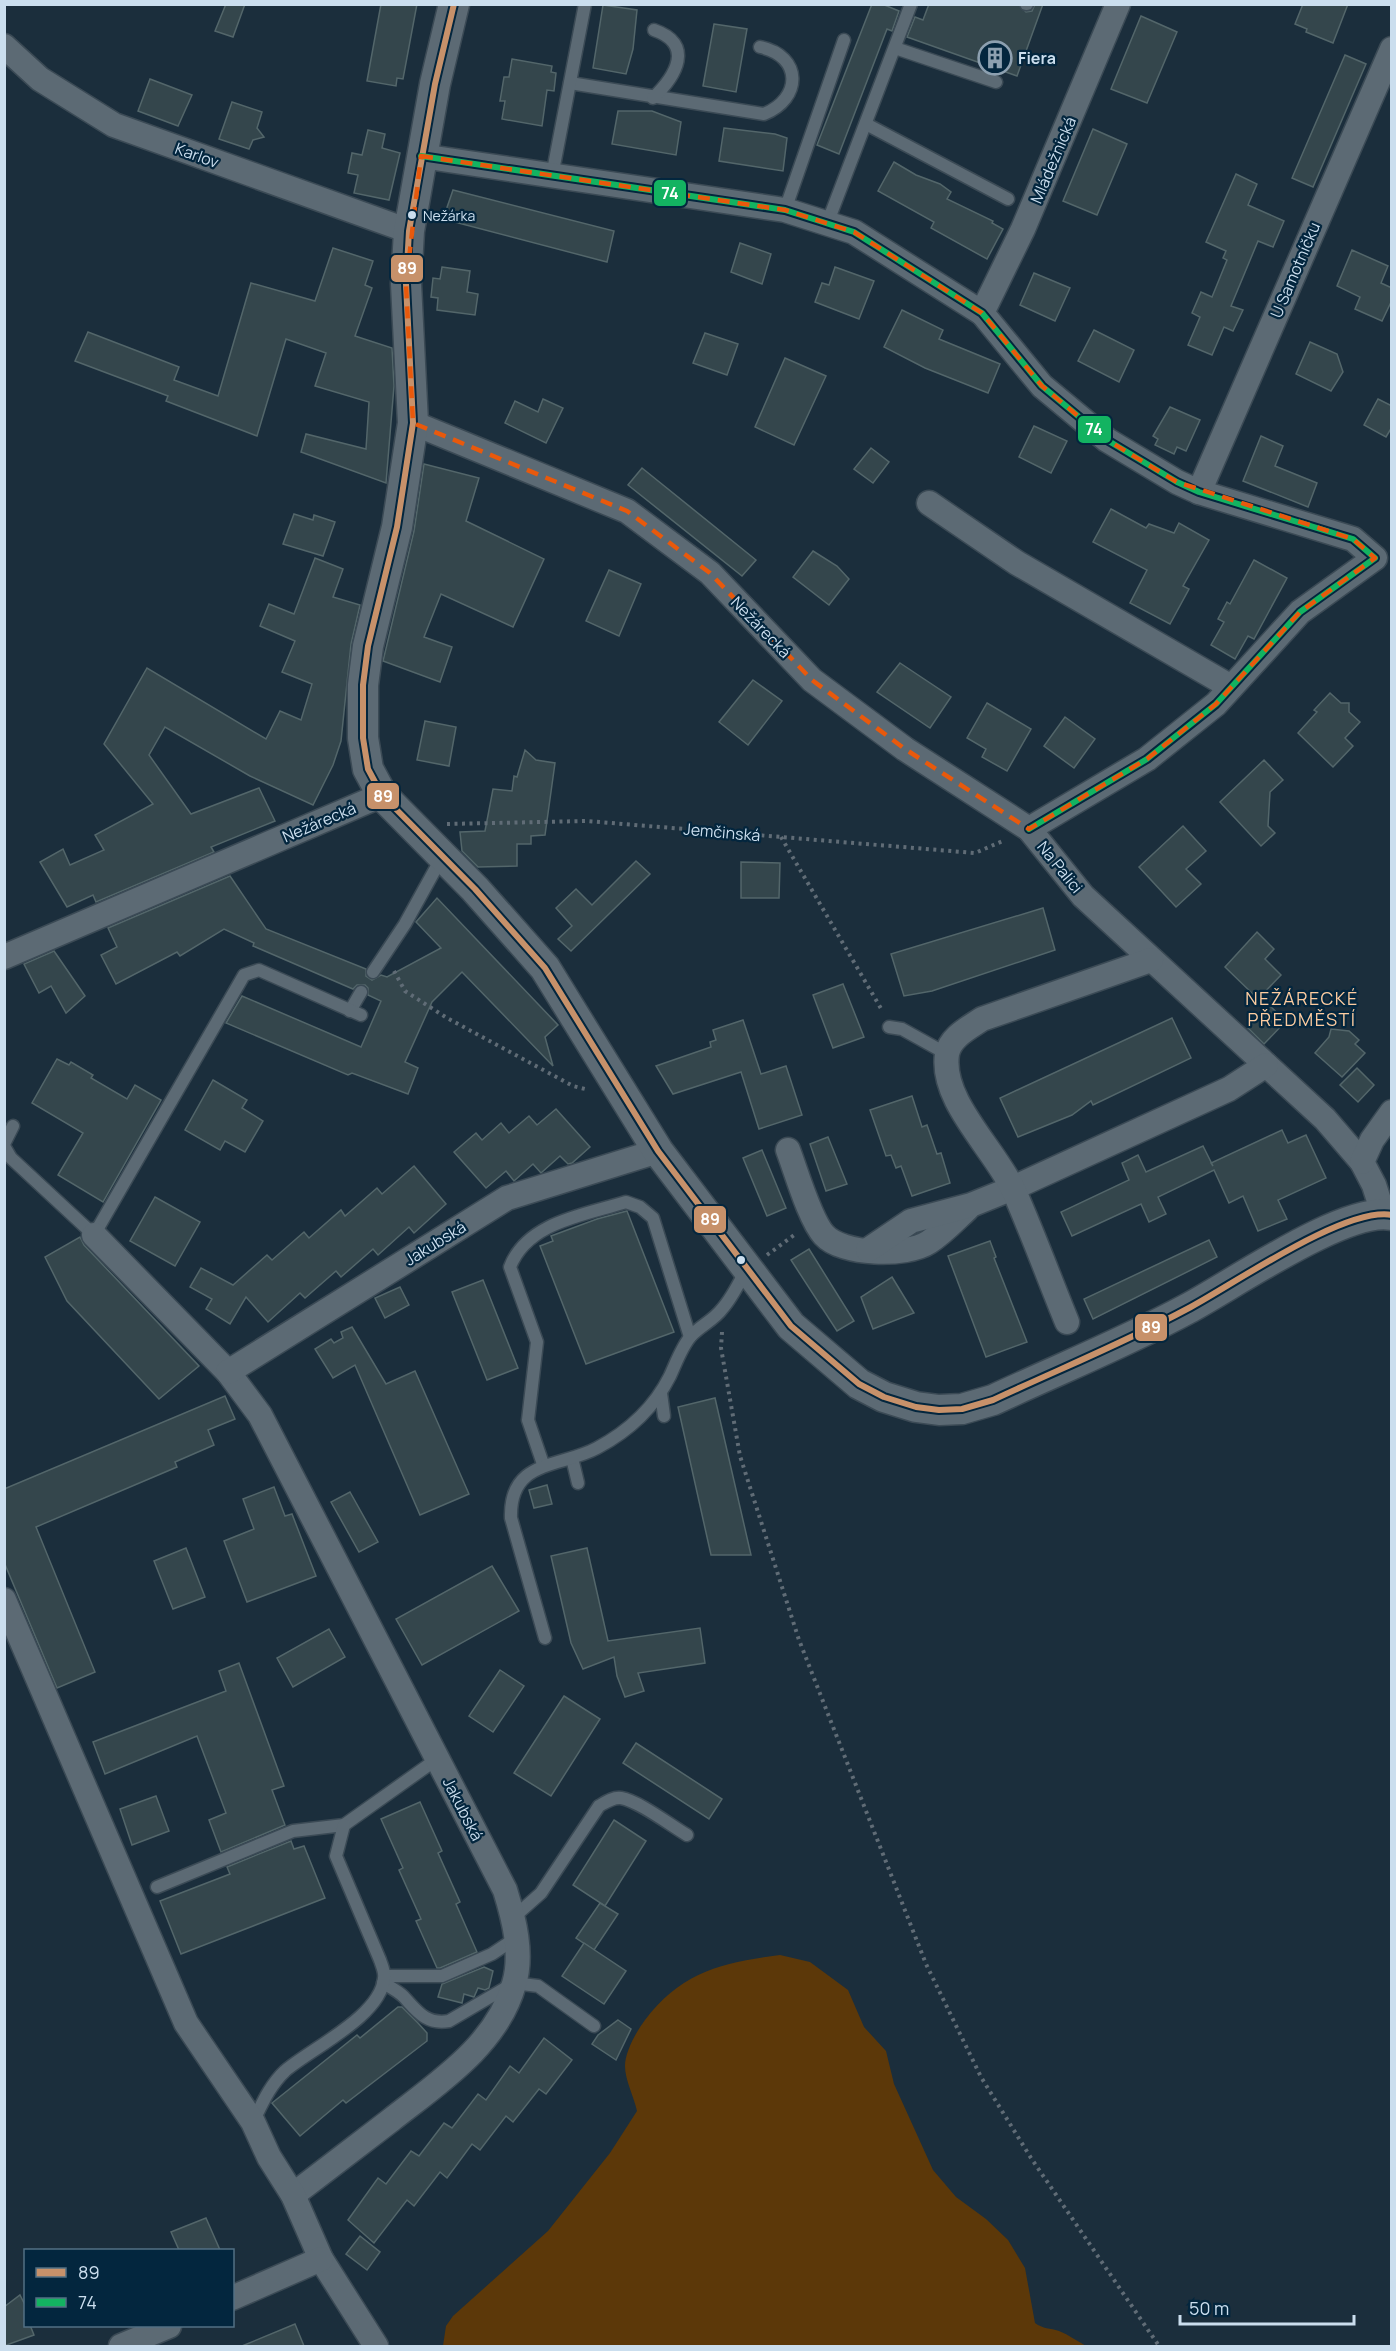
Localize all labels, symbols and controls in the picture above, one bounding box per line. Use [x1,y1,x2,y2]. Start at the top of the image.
building icon: Fiera [977,40,1013,76]
place label: Fiera [1018,47,1056,69]
street label: Mládežnická [1025,113,1081,207]
street label: Karlov [172,137,222,173]
line badge: 74 [653,179,687,207]
text: 74 [661,182,679,204]
place label: Nežárka [423,206,475,225]
marker: Nežárka [406,209,418,221]
street label: U Samotníčku [1265,219,1325,321]
line badge: 89 [390,254,424,283]
text: 89 [397,257,417,279]
line badge: 74 [1077,415,1112,444]
text: 74 [1085,418,1103,440]
street label: Nežárecká [726,591,796,663]
line badge: 89 [366,782,400,810]
text: 89 [373,785,393,807]
street label: Nežárecká [279,797,359,847]
street label: Jemčinská [683,818,761,846]
street label: Na Palici [1032,836,1088,898]
district label: NEŽÁRECKÉ PŘEDMĚSTÍ [1245,986,1359,1031]
line badge: 89 [693,1205,727,1234]
text: 89 [700,1208,720,1230]
street label: Jakubská [400,1216,470,1270]
unlabelled marker [735,1254,747,1266]
line badge: 89 [1134,1313,1168,1342]
text: 89 [1141,1316,1161,1338]
street label: Jakubská [438,1774,488,1844]
legend [24,2249,234,2327]
text: 89 [78,2260,100,2284]
scale bar [1180,2288,1354,2326]
text: 74 [78,2290,97,2314]
text: 50 m [1189,2296,1229,2320]

